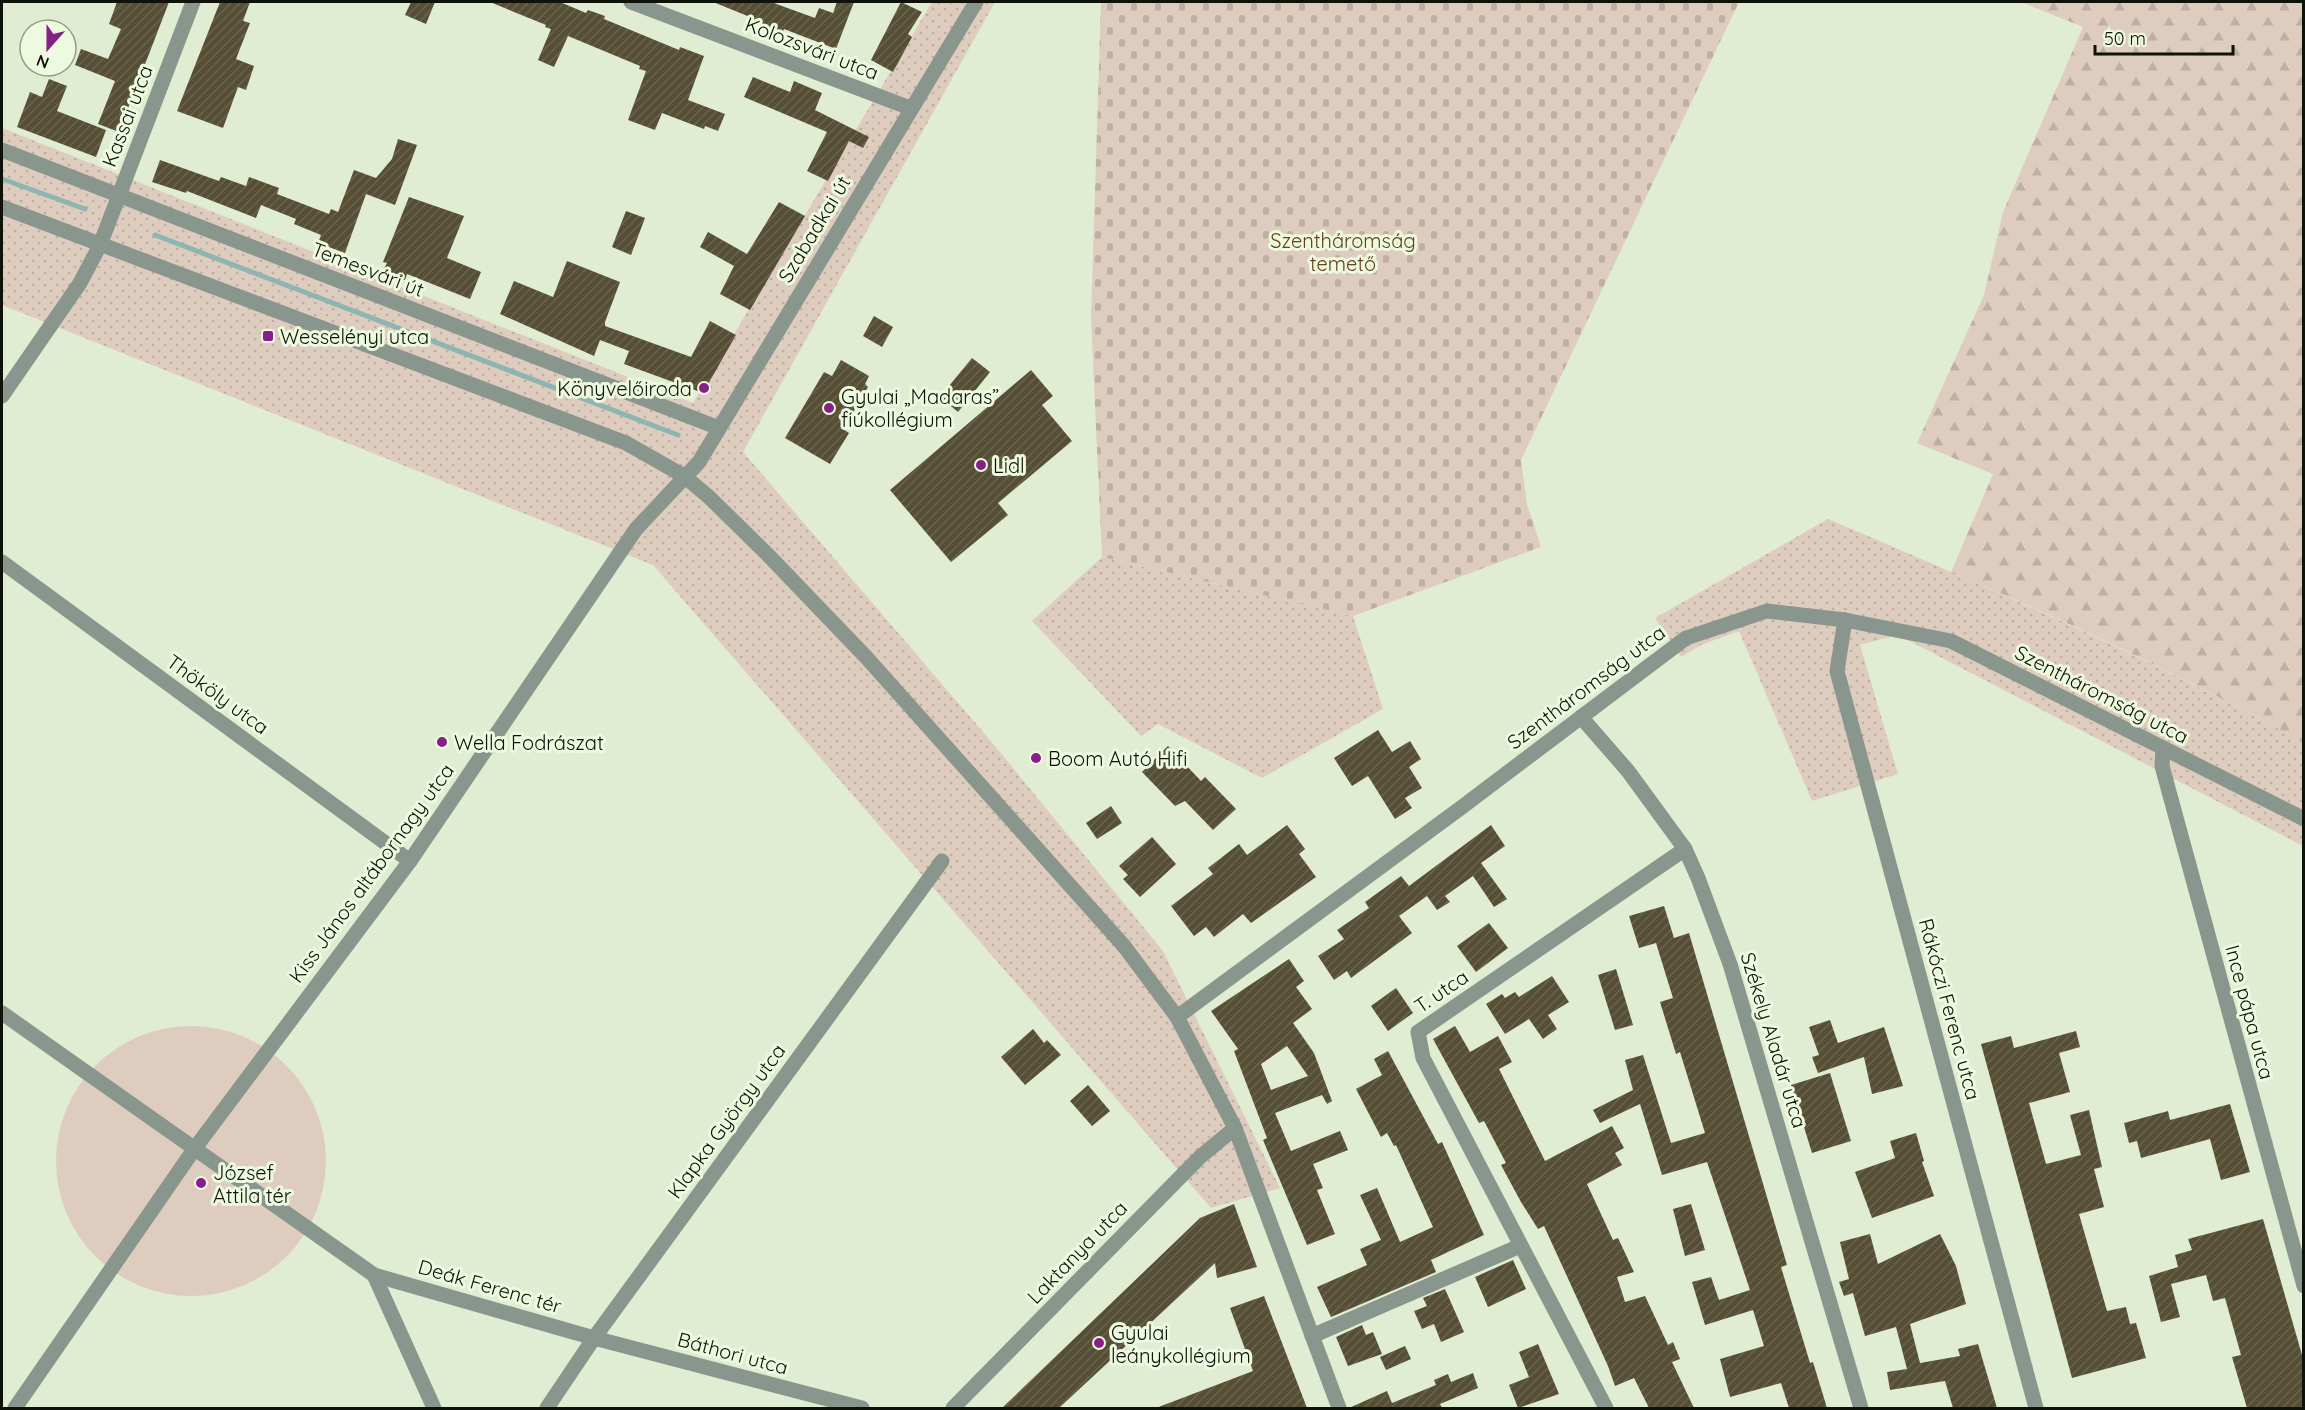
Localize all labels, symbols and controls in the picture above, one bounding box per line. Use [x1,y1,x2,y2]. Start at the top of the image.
street label: Kolozsvári utca [742,11,882,85]
north arrow [18,18,78,78]
scale bar [2095,18,2233,56]
text: 50 m [2104,27,2146,50]
text: N [34,51,52,73]
street label: Kassai utca [96,62,158,170]
street label: Szabadkai út [772,171,856,287]
park label: Szentháromság temető [1270,228,1416,276]
street label: Temesvári út [308,236,428,302]
place label: Wesselényi utca [280,324,429,349]
marker: Wesselényi utca [261,329,275,343]
place label: Könyvelőiroda [557,376,692,401]
marker: Könyvelőiroda [697,381,711,395]
place label: Gyulai „Madaras” fiúkollégium [841,384,999,432]
marker: Gyulai „Madaras” fiúkollégium [822,401,836,415]
place label: Lidl [993,453,1025,478]
marker: Lidl [974,458,988,472]
street label: Szentháromság utca [1502,619,1670,755]
street label: Szentháromság utca [2011,639,2193,749]
street label: Thököly utca [162,649,274,739]
place label: Wella Fodrászat [454,730,604,755]
marker: Wella Fodrászat [435,735,449,749]
place label: Boom Autó Hifi [1048,746,1187,771]
marker: Boom Autó Hifi [1029,751,1043,765]
street label: Kiss János altábornagy utca [283,758,459,988]
street label: Rákóczi Ferenc utca [1914,916,1986,1102]
street label: Ince pápa utca [2220,942,2280,1082]
street label: Székely Aladár utca [1735,949,1813,1131]
street label: T. utca [1409,964,1473,1018]
street label: Klapka György utca [661,1039,791,1203]
place label: József Attila tér [213,1160,292,1208]
marker: József Attila tér [194,1176,208,1190]
street label: Laktanya utca [1022,1195,1132,1309]
street label: Deák Ferenc tér [415,1254,565,1319]
place label: Gyulai leánykollégium [1111,1320,1251,1368]
street label: Báthori utca [675,1326,791,1380]
marker: Gyulai leánykollégium [1092,1336,1106,1350]

